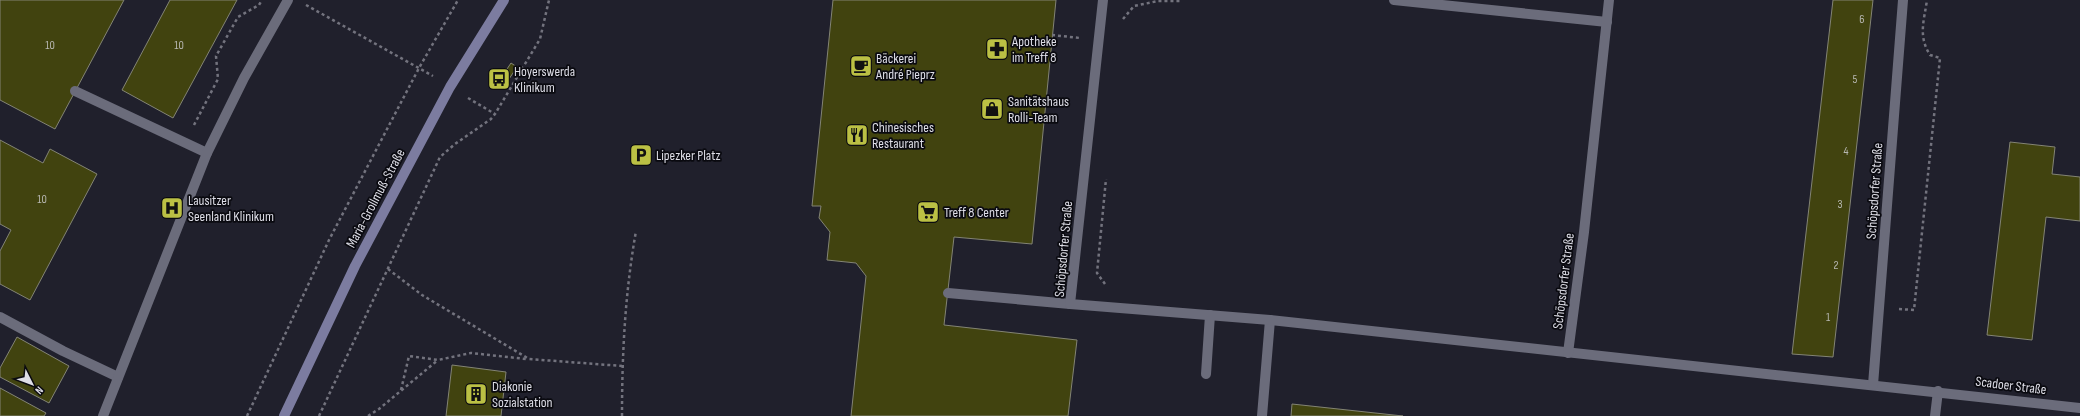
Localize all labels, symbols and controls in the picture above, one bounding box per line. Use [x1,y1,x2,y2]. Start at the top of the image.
house number: 6 [1859,12,1865,27]
place label: Apotheke im Treff 8 [1011,33,1057,66]
pharmacy icon: Apotheke im Treff 8 [984,36,1010,62]
house number: 10 [45,38,55,53]
house number: 10 [174,38,184,53]
place label: Bäckerei André Pieprz [875,50,935,83]
cafe icon: Bäckerei André Pieprz [848,53,874,79]
place label: Hoyerswerda Klinikum [514,63,575,96]
bus stop icon: Hoyerswerda Klinikum [486,66,512,92]
house number: 5 [1853,72,1858,87]
place label: Sanitätshaus Rolli-Team [1008,93,1069,126]
shop icon: Sanitätshaus Rolli-Team [979,96,1005,122]
place label: Chinesisches Restaurant [872,119,934,152]
restaurant icon: Chinesisches Restaurant [844,122,870,148]
parking icon: Lipezker Platz [628,142,654,168]
street label: Schöpsdorfer Straße [1863,142,1886,240]
house number: 4 [1843,144,1849,159]
street label: Maria-Grollmuß-Straße [342,146,409,251]
place label: Lipezker Platz [656,147,721,164]
house number: 10 [37,192,47,207]
place label: Lausitzer Seenland Klinikum [188,192,274,225]
hospital icon: Lausitzer Seenland Klinikum [159,195,185,221]
house number: 3 [1837,197,1843,212]
supermarket icon: Treff 8 Center [915,199,941,225]
street label: Schöpsdorfer Straße [1051,200,1076,298]
place label: Treff 8 Center [944,204,1009,221]
street label: Schöpsdorfer Straße [1549,232,1578,330]
house number: 2 [1834,258,1839,273]
house number: 1 [1826,310,1831,325]
north arrow [12,364,52,404]
street label: Scadoer Straße [1975,373,2047,398]
place label: Diakonie Sozialstation [492,378,553,411]
building icon: Diakonie Sozialstation [463,381,489,407]
text: N [32,384,46,397]

